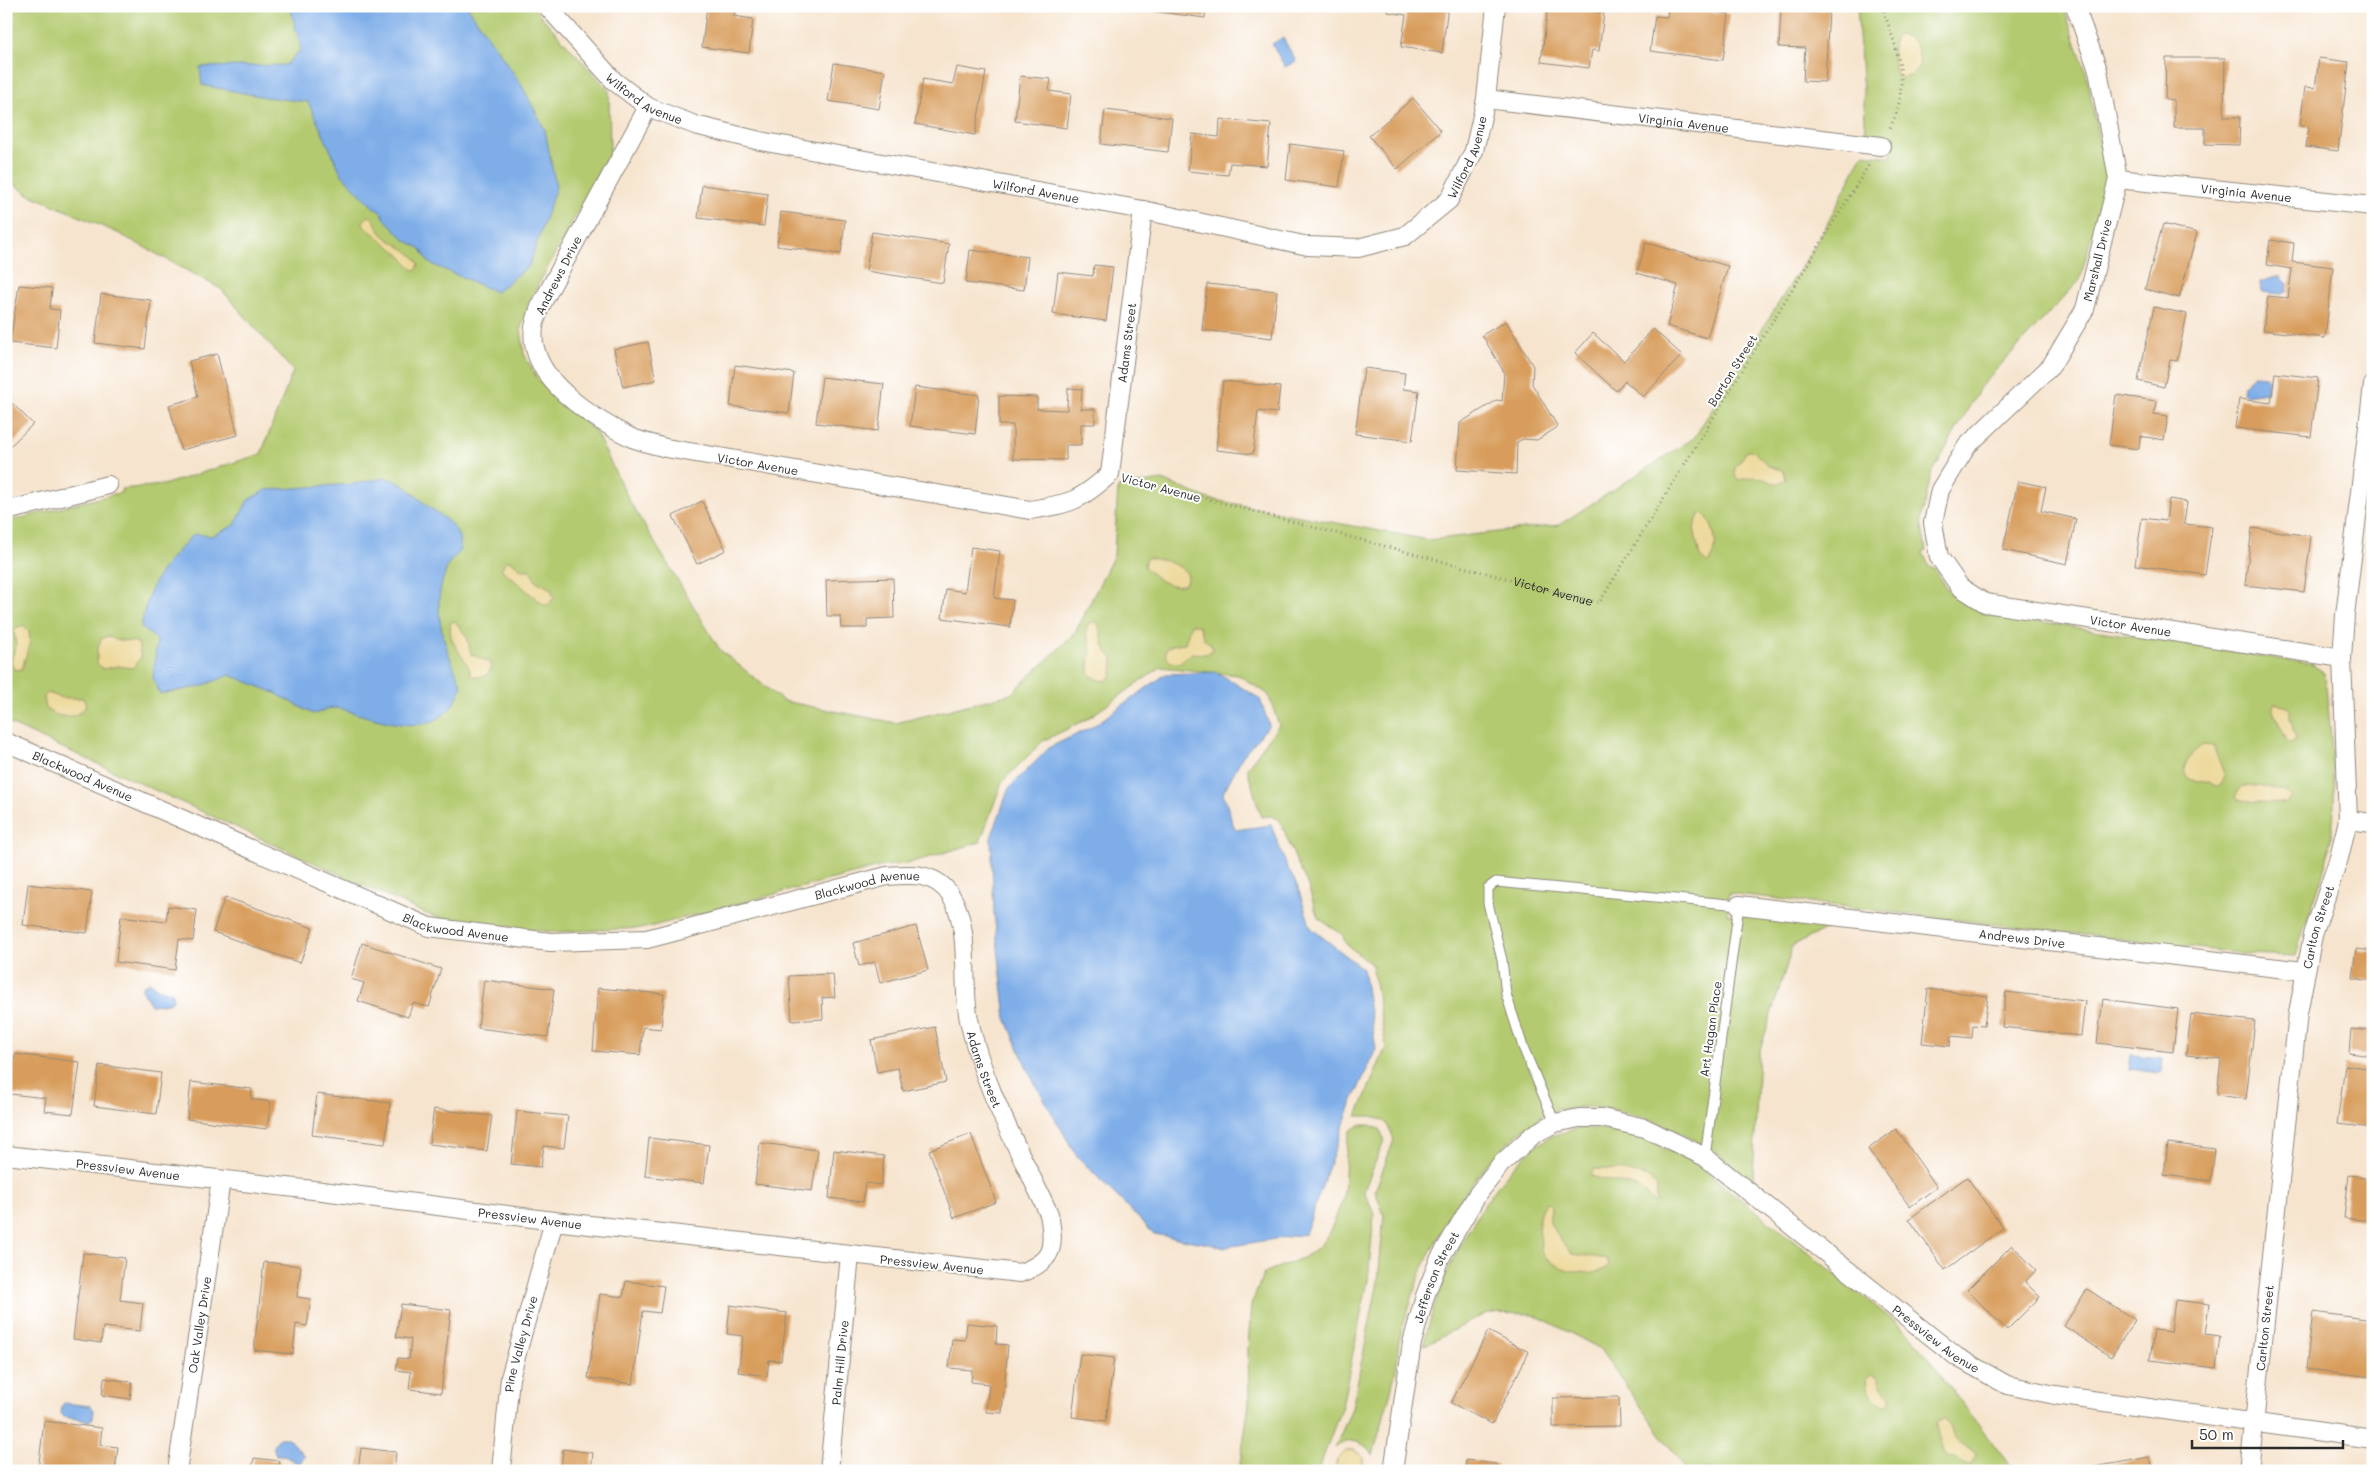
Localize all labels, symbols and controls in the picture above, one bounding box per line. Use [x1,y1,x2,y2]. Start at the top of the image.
street label: Wilford Avenue [602,69,685,128]
street label: Virginia Avenue [1637,109,1730,136]
street label: Wilford Avenue [1443,114,1490,201]
street label: Wilford Avenue [991,175,1081,206]
street label: Virginia Avenue [2200,180,2293,205]
street label: Marshall Drive [2079,217,2115,303]
street label: Andrews Drive [531,233,585,317]
street label: Adams Street [1113,302,1139,384]
street label: Barton Street [1703,331,1761,409]
street label: Victor Avenue [716,449,800,478]
street label: Victor Avenue [1119,469,1203,505]
street label: Victor Avenue [1511,573,1595,609]
street label: Victor Avenue [2089,611,2173,640]
street label: Blackwood Avenue [30,747,136,805]
street label: Blackwood Avenue [813,867,921,903]
street label: Carlton Street [2299,883,2337,970]
street label: Blackwood Avenue [400,909,510,945]
street label: Andrews Drive [1978,925,2066,951]
street label: Art Hagan Place [1695,980,1725,1078]
street label: Adams Street [964,1029,1006,1110]
street label: Pressview Avenue [75,1155,181,1183]
street label: Pressview Avenue [477,1204,583,1232]
street label: Jefferson Street [1410,1228,1462,1325]
street label: Pressview Avenue [879,1251,985,1277]
street label: Oak Valley Drive [184,1275,214,1374]
street label: Carlton Street [2252,1284,2277,1372]
street label: Pine Valley Drive [501,1294,541,1393]
street label: Pressview Avenue [1889,1301,1982,1376]
street label: Palm Hill Drive [827,1319,852,1406]
scale bar [2192,1417,2343,1449]
text: 50 m [2199,1424,2234,1444]

